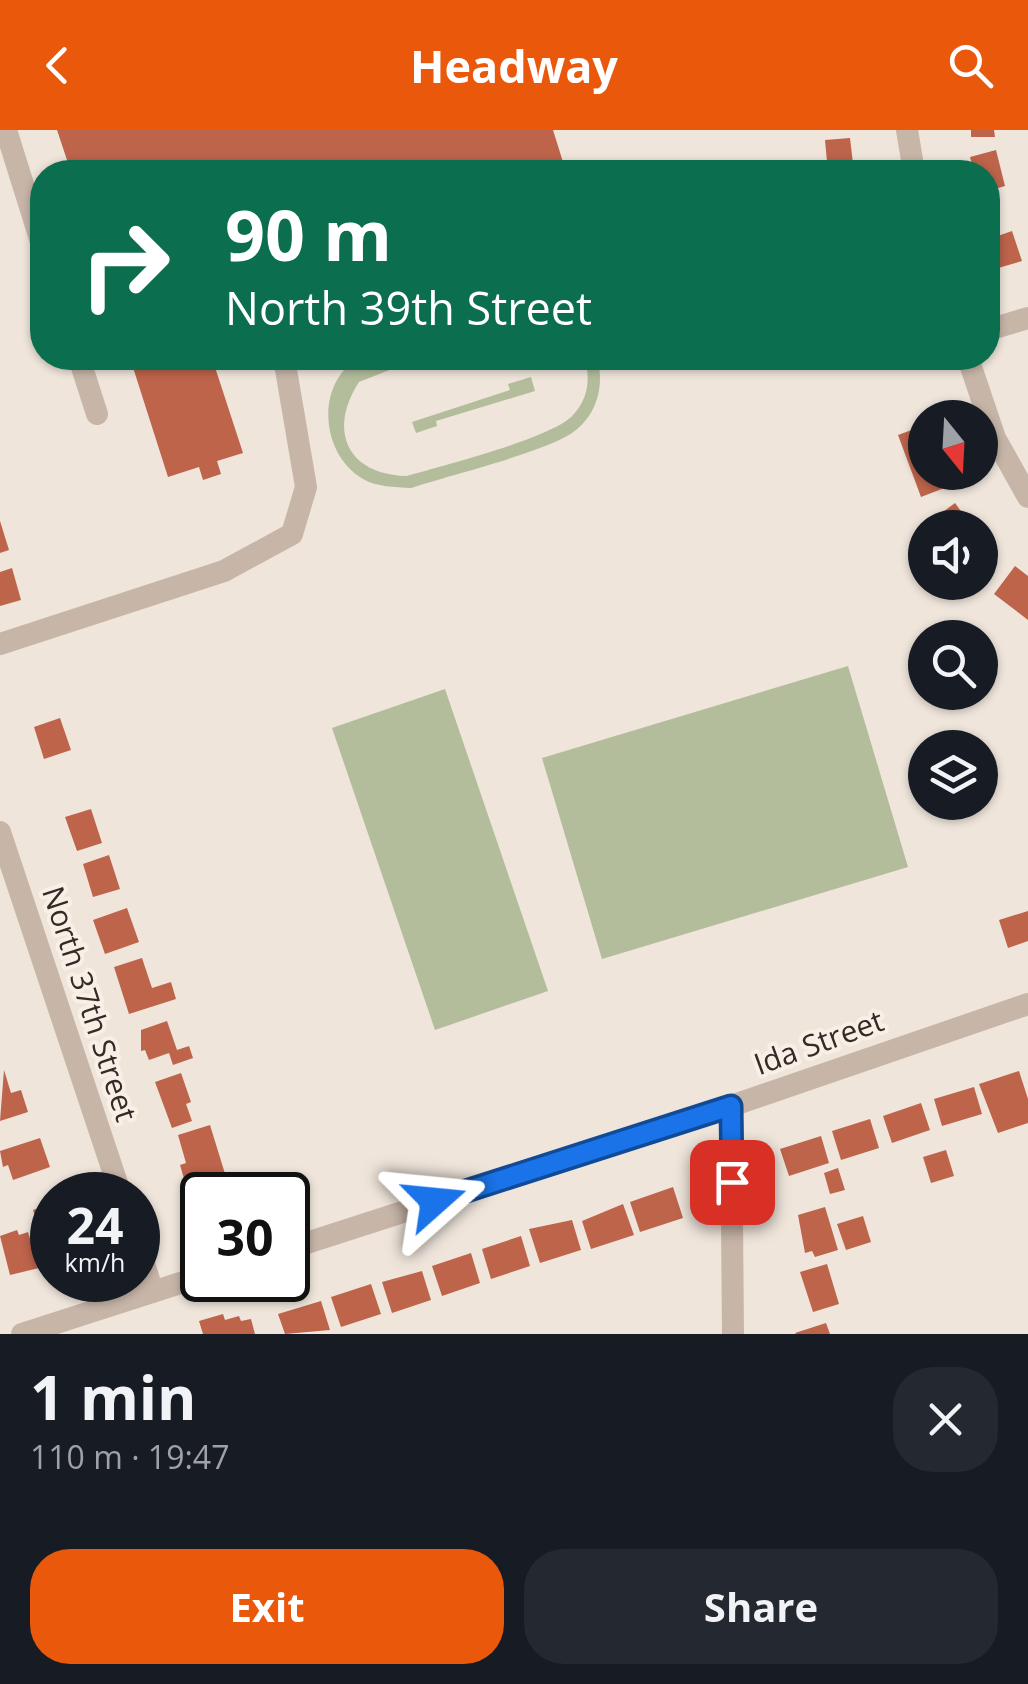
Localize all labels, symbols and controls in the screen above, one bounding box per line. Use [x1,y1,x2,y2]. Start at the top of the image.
text: Headway [410,35,618,96]
icon: back [30,38,85,93]
icon: search [943,38,998,93]
text: 90 m [225,186,392,282]
icon: right [60,200,190,330]
text: North 39th Street [225,277,592,338]
north arrow [908,400,998,490]
map controls [908,400,998,820]
button: sound [908,510,998,600]
button: search [908,620,998,710]
button: layers [908,730,998,820]
street label: North 37th Street [33,881,148,1126]
street label: Ida Street [748,999,889,1084]
pin [690,1140,775,1225]
position arrow [383,1149,487,1253]
icon: arrive [705,1155,760,1210]
speed limit sign: 30 [180,1172,310,1302]
text: 24 [66,1191,124,1259]
text: km/h [65,1245,125,1279]
text: 1 min [30,1356,197,1438]
button: close [893,1367,998,1472]
text: 110 m · 19:47 [30,1435,229,1478]
button: Exit [30,1549,504,1664]
button: Share [524,1549,998,1664]

